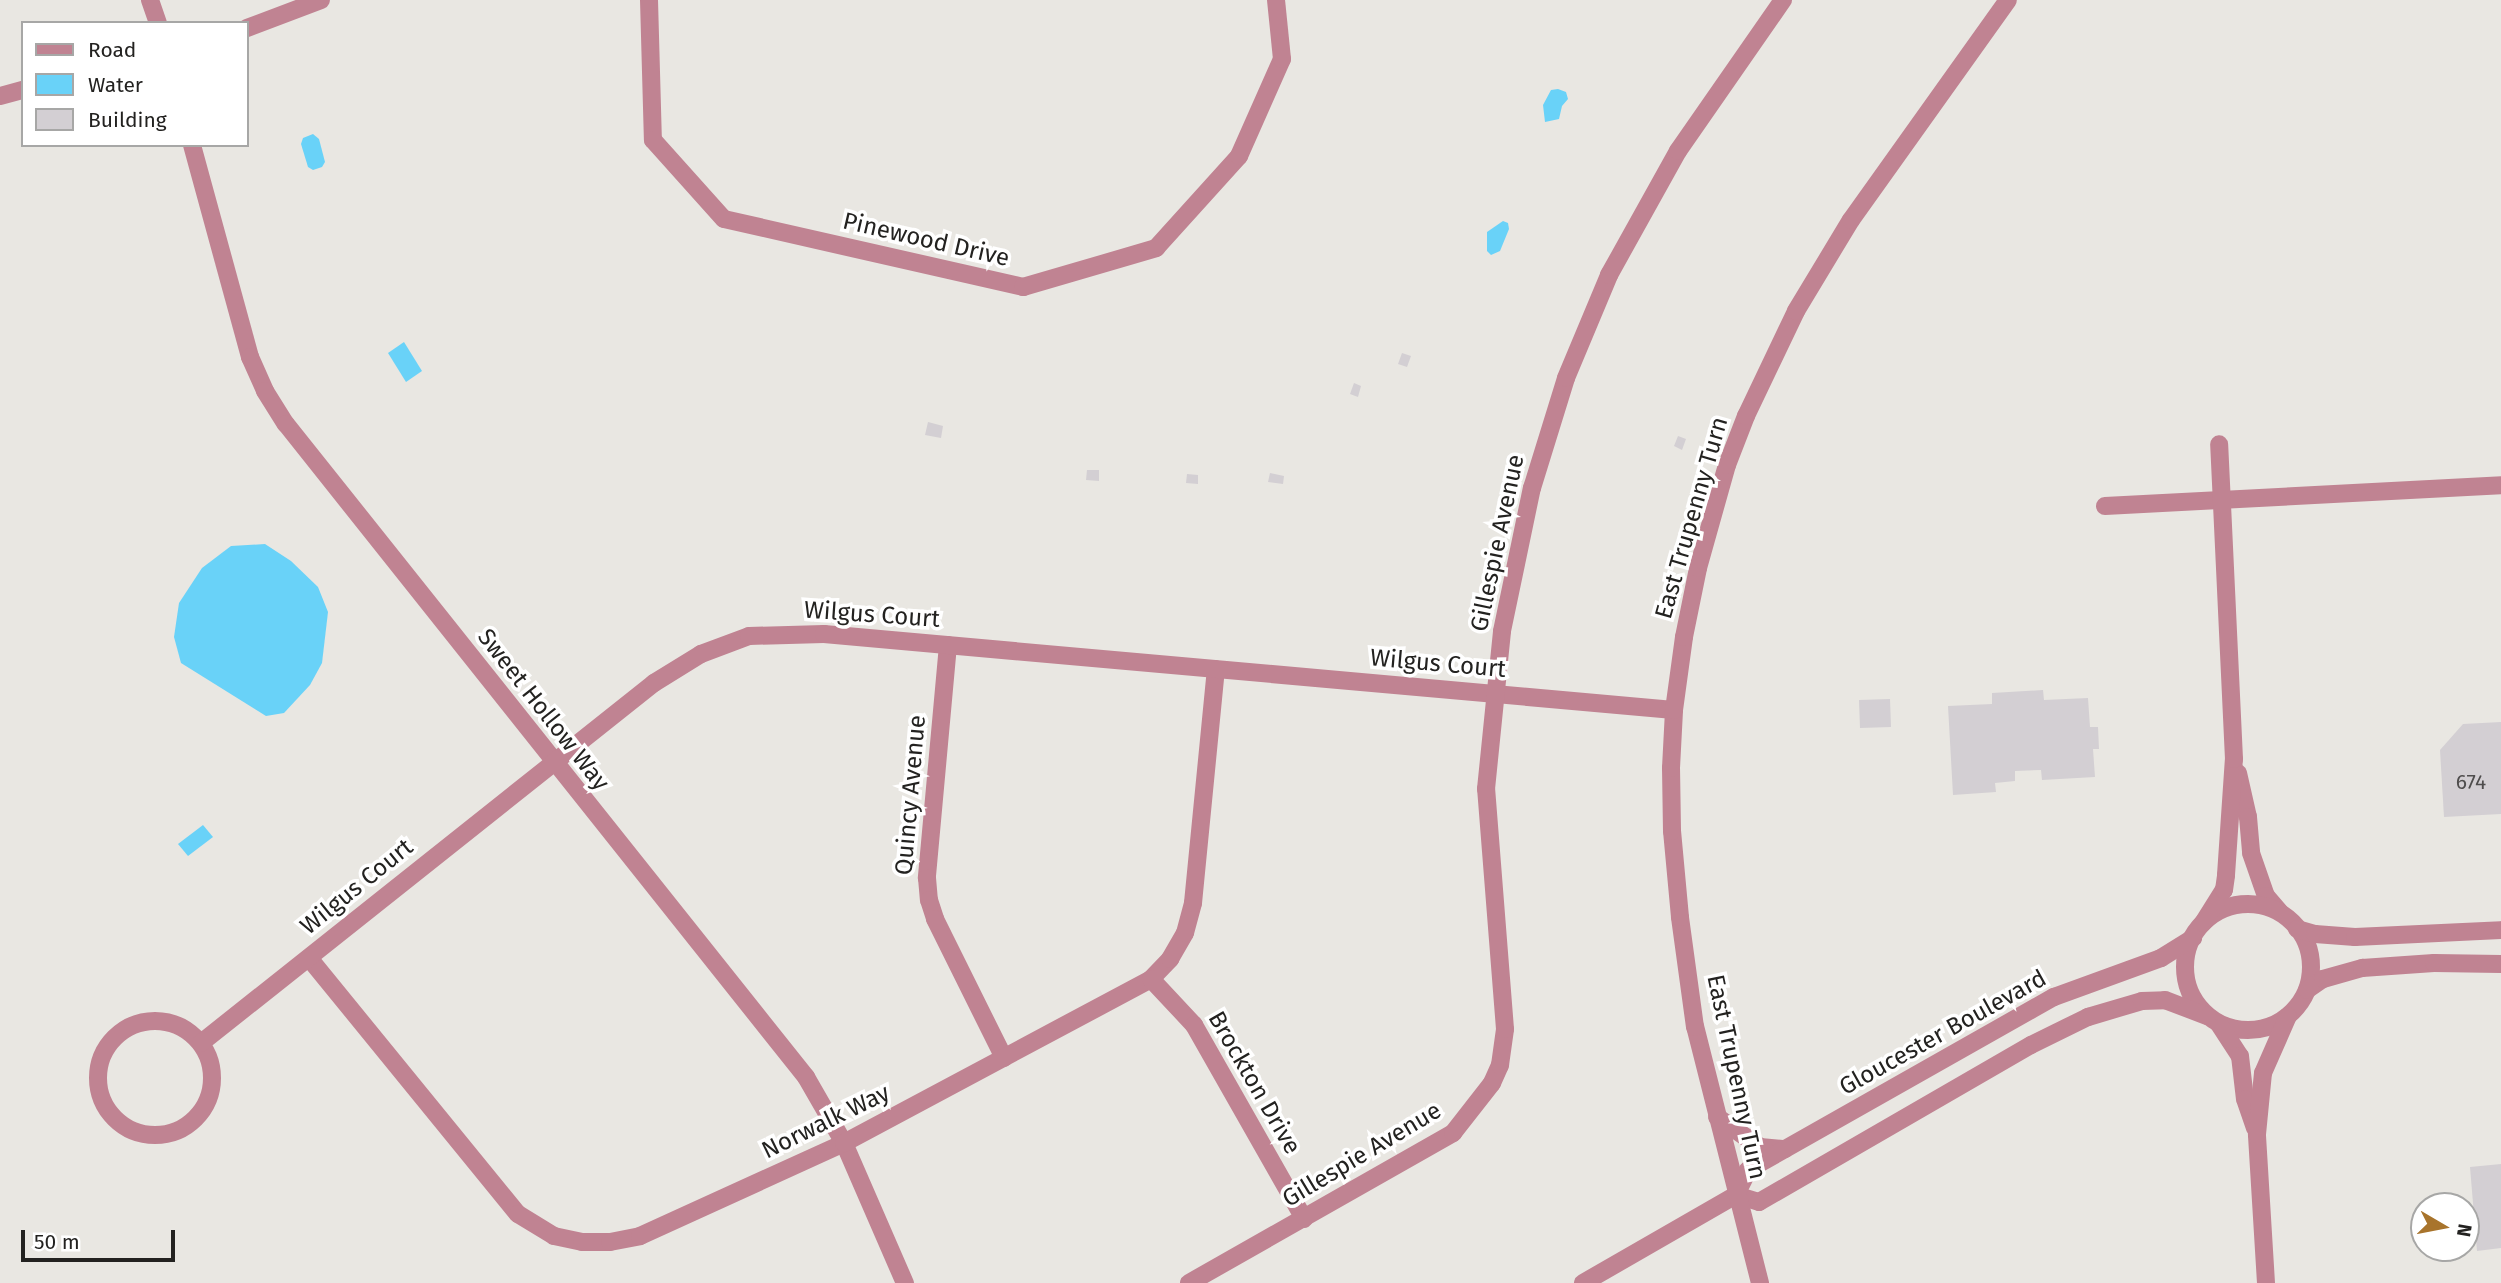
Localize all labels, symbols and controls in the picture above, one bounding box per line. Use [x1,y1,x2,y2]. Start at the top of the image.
legend [21,21,248,147]
text: Road [88,37,136,63]
text: Water [88,72,143,98]
text: Building [88,107,167,133]
street label: Pinewood Drive [840,207,1012,273]
street label: East Trupenny Turn [1649,414,1735,622]
street label: Gillespie Avenue [1465,452,1531,634]
street label: Wilgus Court [803,596,941,634]
street label: Sweet Hollow Way [471,624,615,796]
street label: Wilgus Court [1369,644,1507,684]
street label: Quincy Avenue [890,714,932,876]
house number: 674 [2456,769,2486,795]
street label: Wilgus Court [295,833,419,941]
street label: Gloucester Boulevard [1834,964,2052,1102]
street label: East Trupenny Turn [1700,972,1772,1182]
street label: Brockton Drive [1202,1007,1306,1159]
street label: Norwalk Way [757,1079,895,1165]
street label: Gillespie Avenue [1277,1096,1447,1214]
north arrow [2410,1192,2480,1262]
scale bar [24,1216,178,1260]
text: N [2452,1222,2477,1239]
text: 50 m [34,1229,80,1255]

